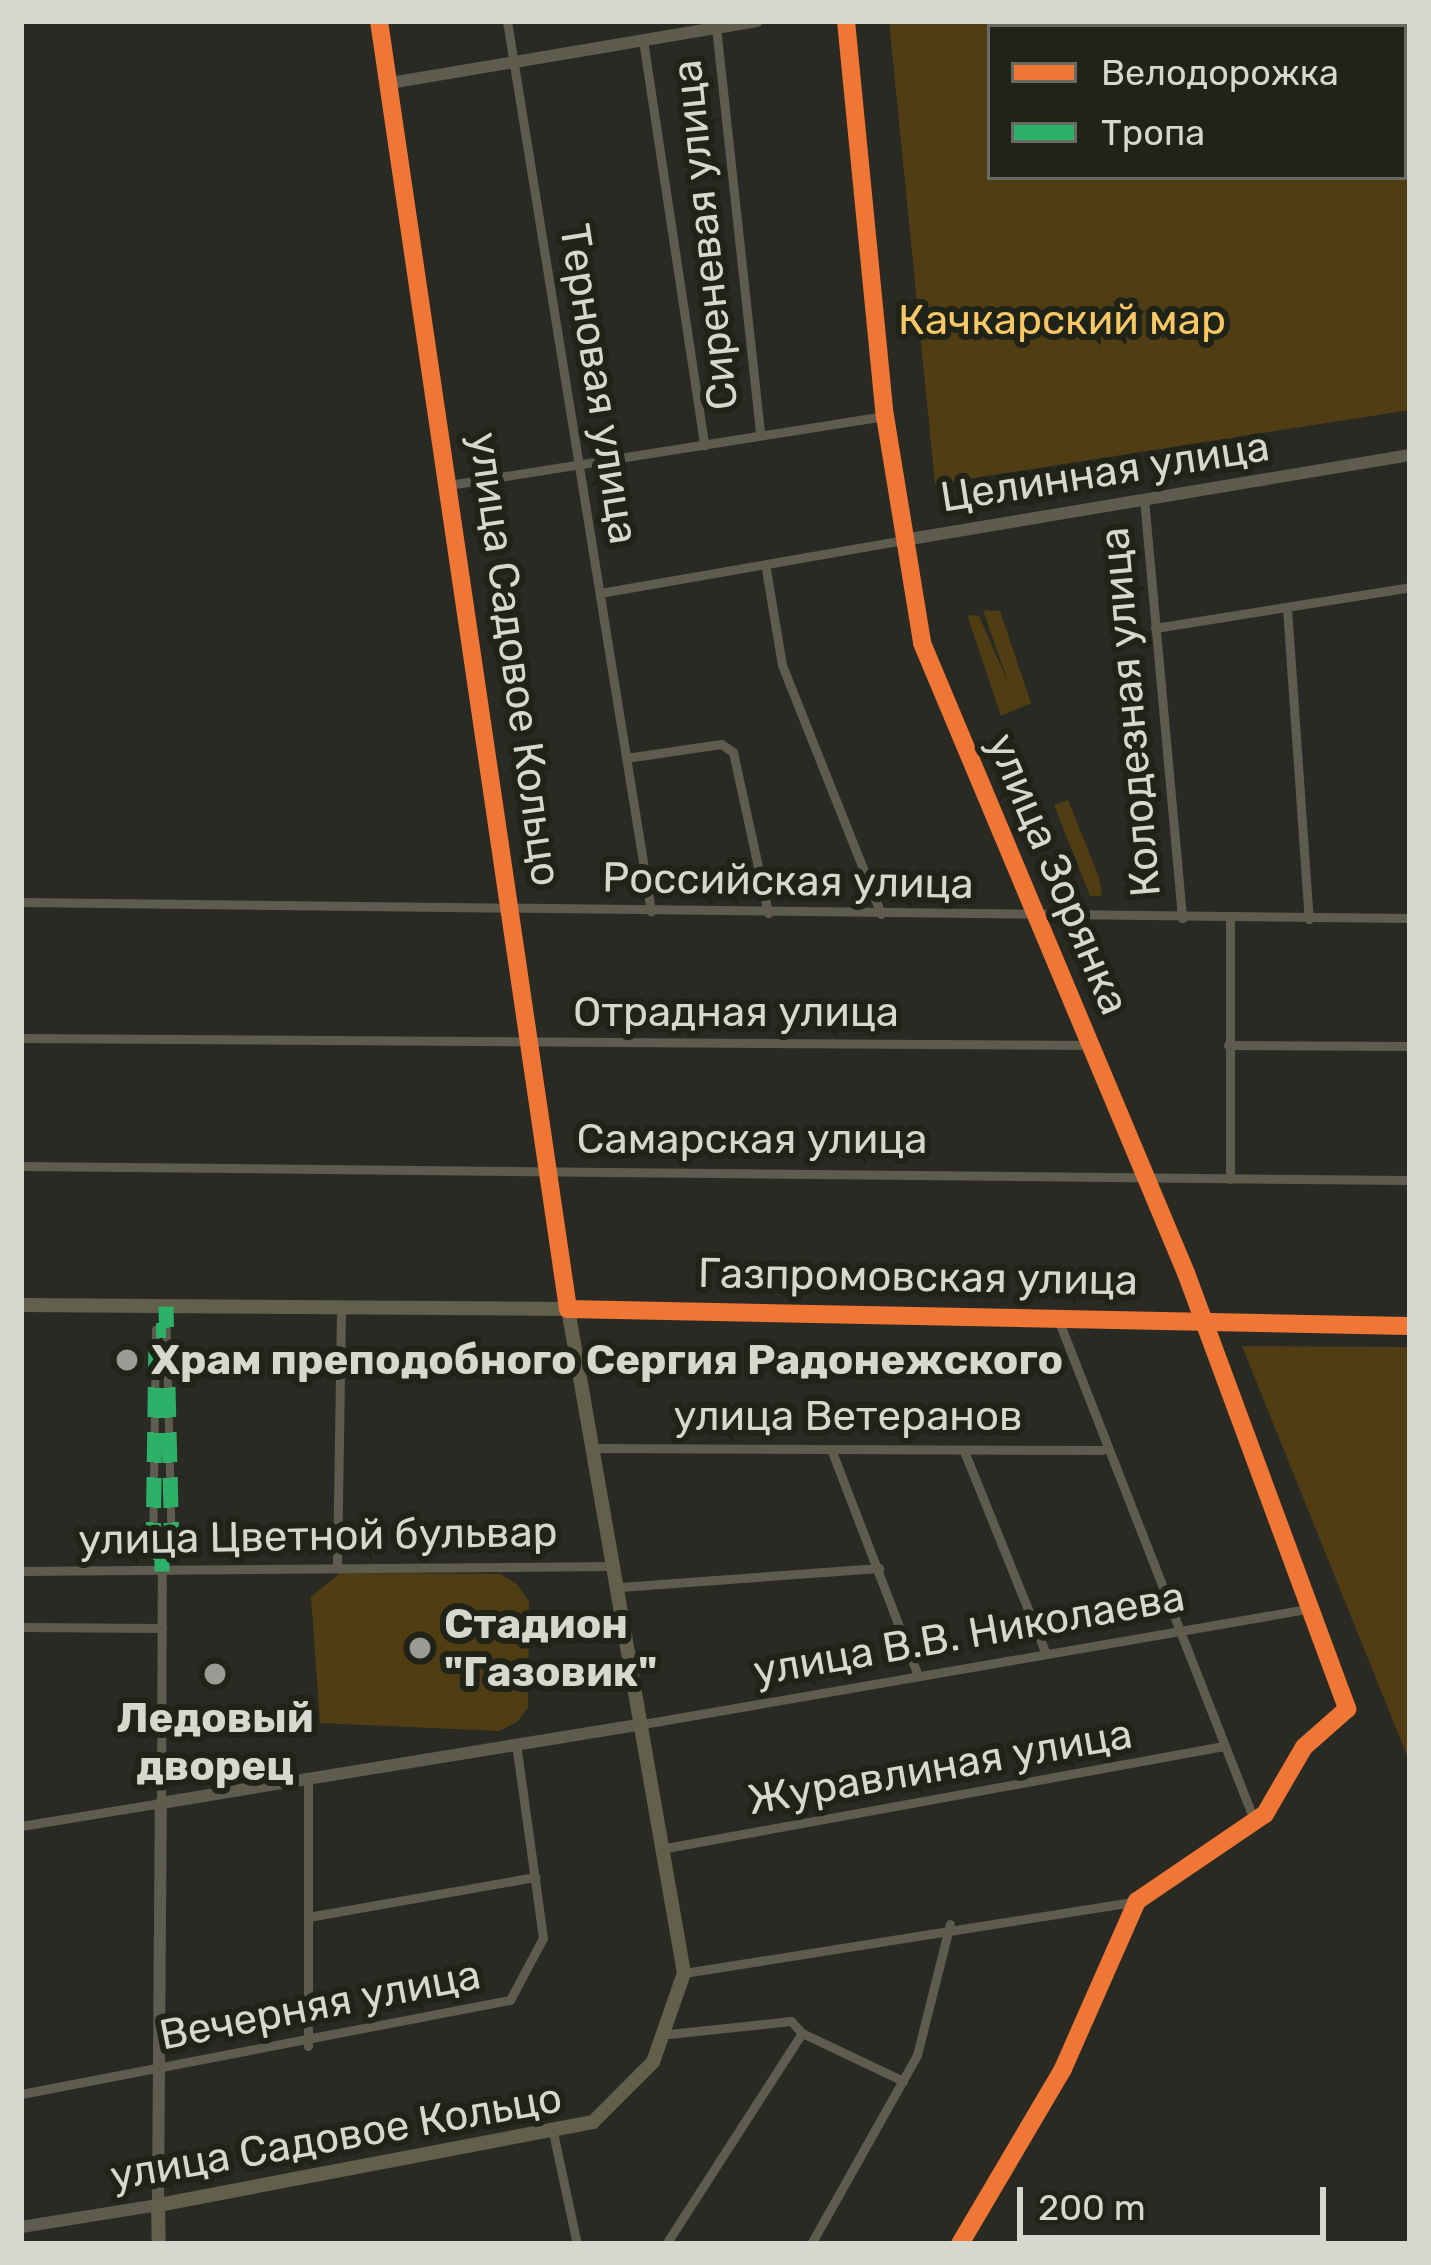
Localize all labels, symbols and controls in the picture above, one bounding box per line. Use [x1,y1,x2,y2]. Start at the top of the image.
legend [987,24,1407,180]
text: Велодорожка [1101,51,1339,94]
street label: Сиреневая улица [662,57,748,413]
text: Тропа [1101,111,1205,154]
street label: Терновая улица [549,220,649,548]
park label: Качкарский мар [898,295,1226,345]
street label: Целинная улица [937,421,1273,523]
street label: улица Садовое Кольцо [458,429,572,889]
street label: Колодезная улица [1089,525,1171,899]
street label: улица Зорянка [976,726,1140,1022]
street label: Российская улица [602,853,974,909]
street label: Отрадная улица [573,987,899,1037]
street label: Самарская улица [577,1114,927,1164]
street label: Газпромовская улица [698,1248,1138,1306]
place label: Храм преподобного Сергия Радонежского [151,1335,1063,1385]
marker: Храм преподобного Сергия Радонежского [114,1347,140,1373]
street label: улица Ветеранов [673,1391,1023,1441]
street label: улица Цветной бульвар [78,1507,558,1565]
street label: улица В.В. Николаева [749,1571,1189,1697]
place label: Стадион "Газовик" [444,1599,657,1698]
marker: Стадион "Газовик" [407,1635,433,1661]
marker: Ледовый дворец [202,1661,228,1687]
place label: Ледовый дворец [116,1693,314,1792]
street label: Журавлиная улица [744,1708,1136,1826]
street label: Вечерняя улица [155,1949,485,2061]
street label: улица Садовое Кольцо [106,2072,566,2202]
scale bar [1023,2163,1332,2237]
text: 200 m [1038,2186,1146,2229]

